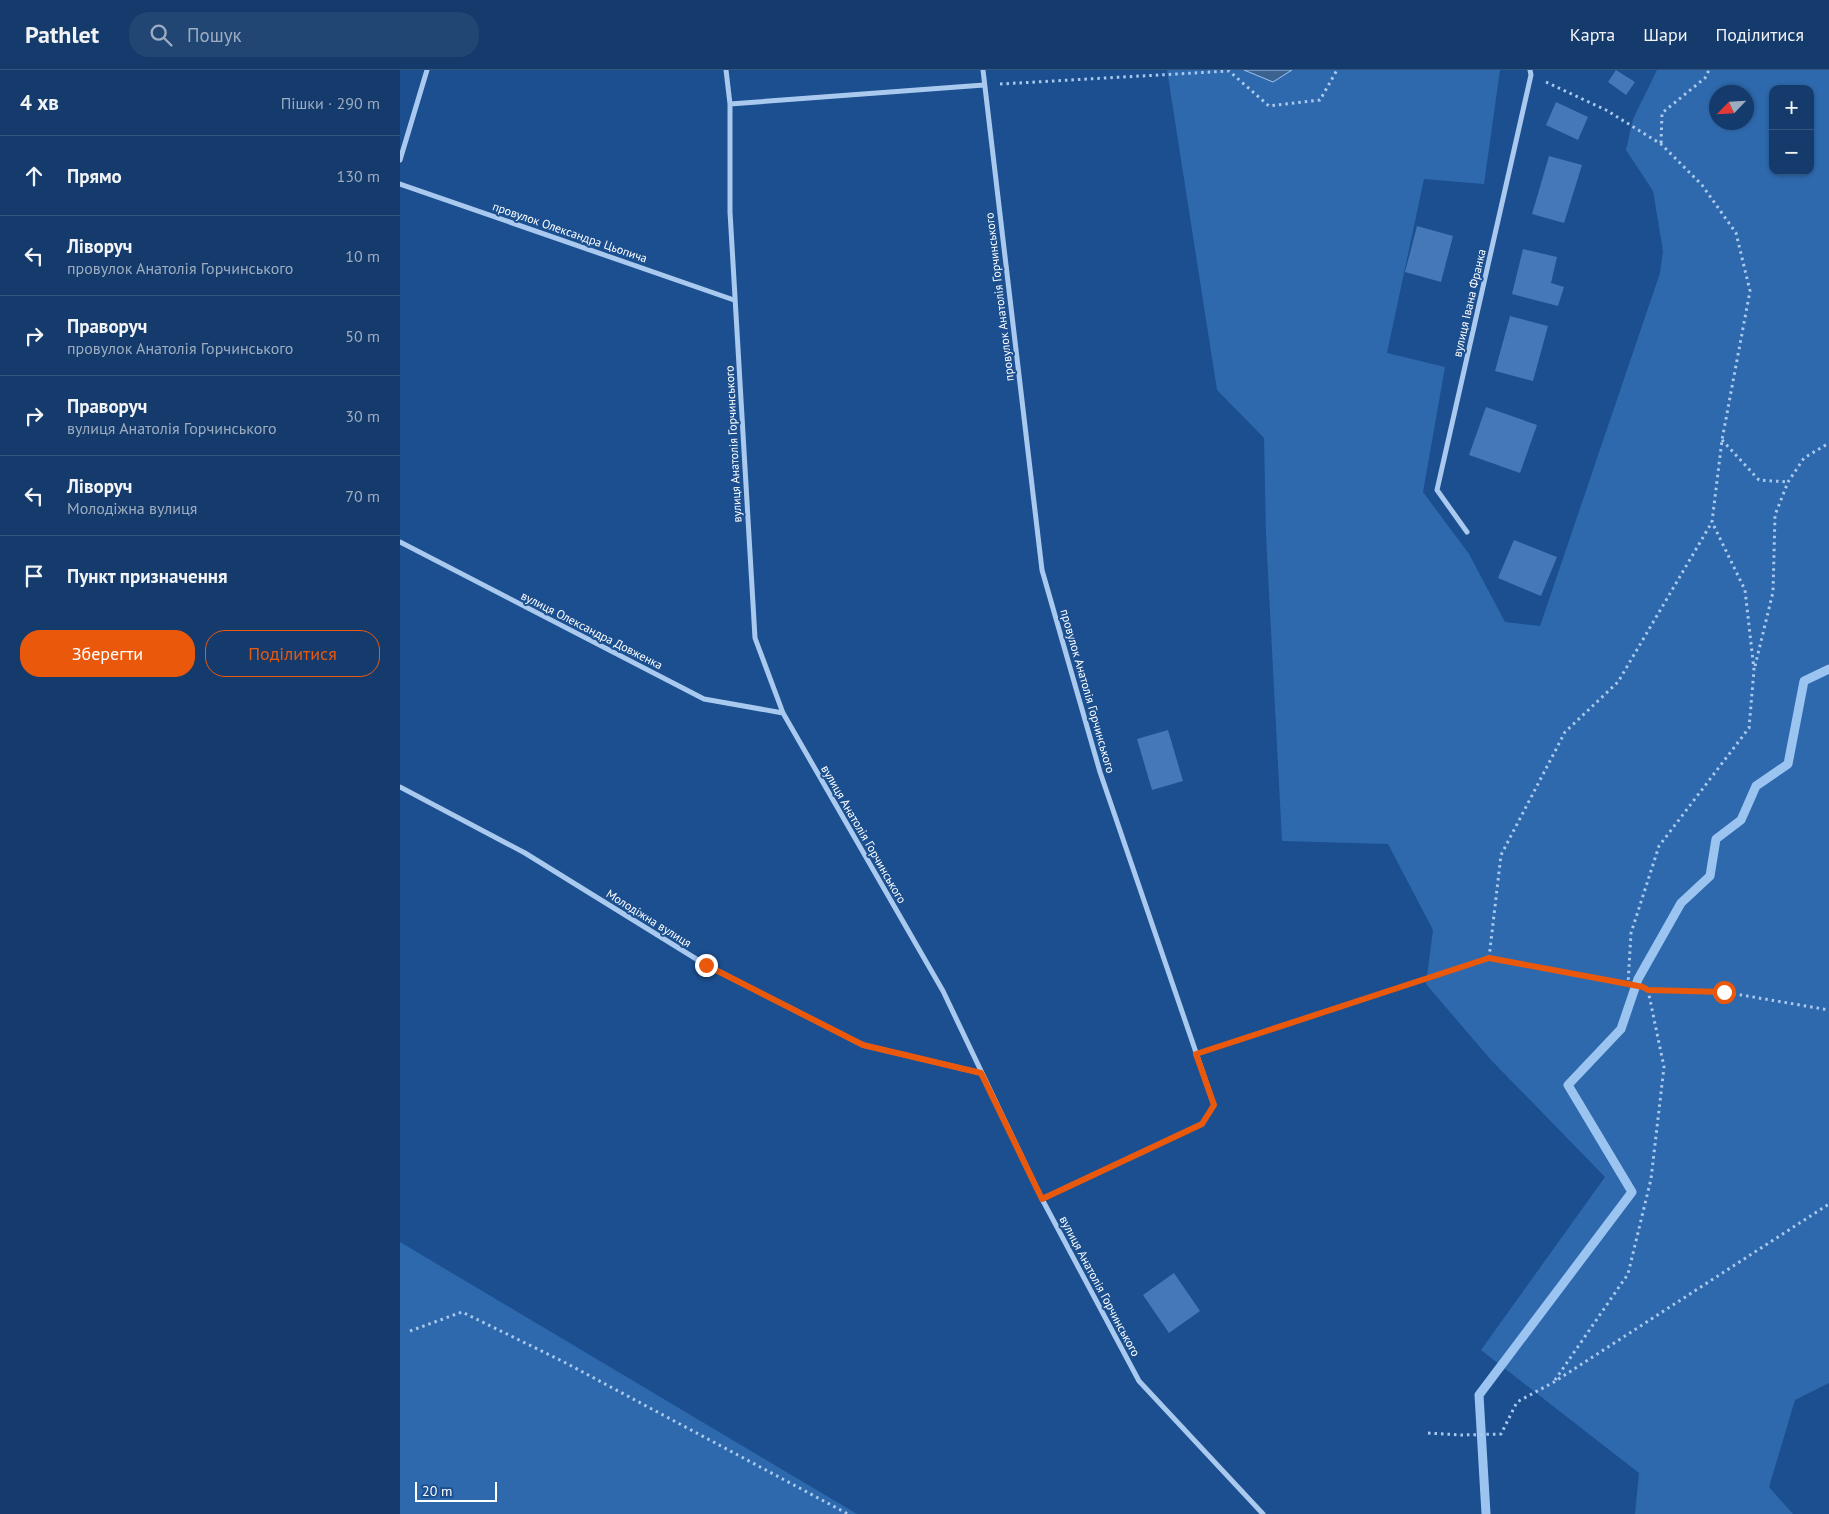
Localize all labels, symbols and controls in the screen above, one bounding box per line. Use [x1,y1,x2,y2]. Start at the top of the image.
search box [129,12,479,57]
text: Pathlet [25,19,99,50]
icon: search [147,21,175,49]
text: Пошук [187,23,242,47]
text: Карта [1570,23,1615,46]
text: Шари [1643,23,1687,46]
text: Поділитися [1715,23,1804,46]
north arrow [1709,85,1754,130]
map controls [1769,85,1814,175]
button: + [1769,85,1814,130]
text: 4 хв [20,89,59,116]
text: Пішки · 290 m [281,93,380,113]
button: − [1769,130,1814,175]
icon: ahead [20,162,48,190]
text: Прямо [67,164,122,188]
text: 130 m [337,166,380,186]
street label: провулок Олександра Цьопича [491,198,649,266]
street label: провулок Анатолія Горчинського [981,212,1017,382]
text: Ліворуч [67,234,132,258]
icon: left [20,242,48,270]
text: 10 m [345,246,380,266]
street label: вулиця Івана Франка [1449,247,1489,359]
text: провулок Анатолія Горчинського [67,258,293,278]
text: Праворуч [67,314,147,338]
icon: right [20,322,48,350]
text: 50 m [345,326,380,346]
text: провулок Анатолія Горчинського [67,338,293,358]
street label: вулиця Анатолія Горчинського [721,365,745,523]
text: Праворуч [67,394,147,418]
icon: right [20,402,48,430]
text: 30 m [345,406,380,426]
text: вулиця Анатолія Горчинського [67,418,277,438]
text: Ліворуч [67,474,132,498]
icon: left [20,482,48,510]
text: 70 m [345,486,380,506]
text: Молодіжна вулиця [67,498,197,518]
icon: arrive [20,562,48,590]
text: Пункт призначення [67,564,228,588]
street label: вулиця Олександра Довженка [519,588,665,672]
street label: провулок Анатолія Горчинського [1057,607,1119,775]
button: Зберегти [20,630,195,677]
button: Поділитися [205,630,380,677]
street label: вулиця Анатолія Горчинського [818,762,910,906]
street label: Молодіжна вулиця [604,886,694,950]
route end [695,954,718,977]
route start [1713,981,1736,1004]
street label: вулиця Анатолія Горчинського [1056,1213,1144,1359]
scale bar [415,1479,498,1502]
text: 20 m [422,1482,452,1500]

